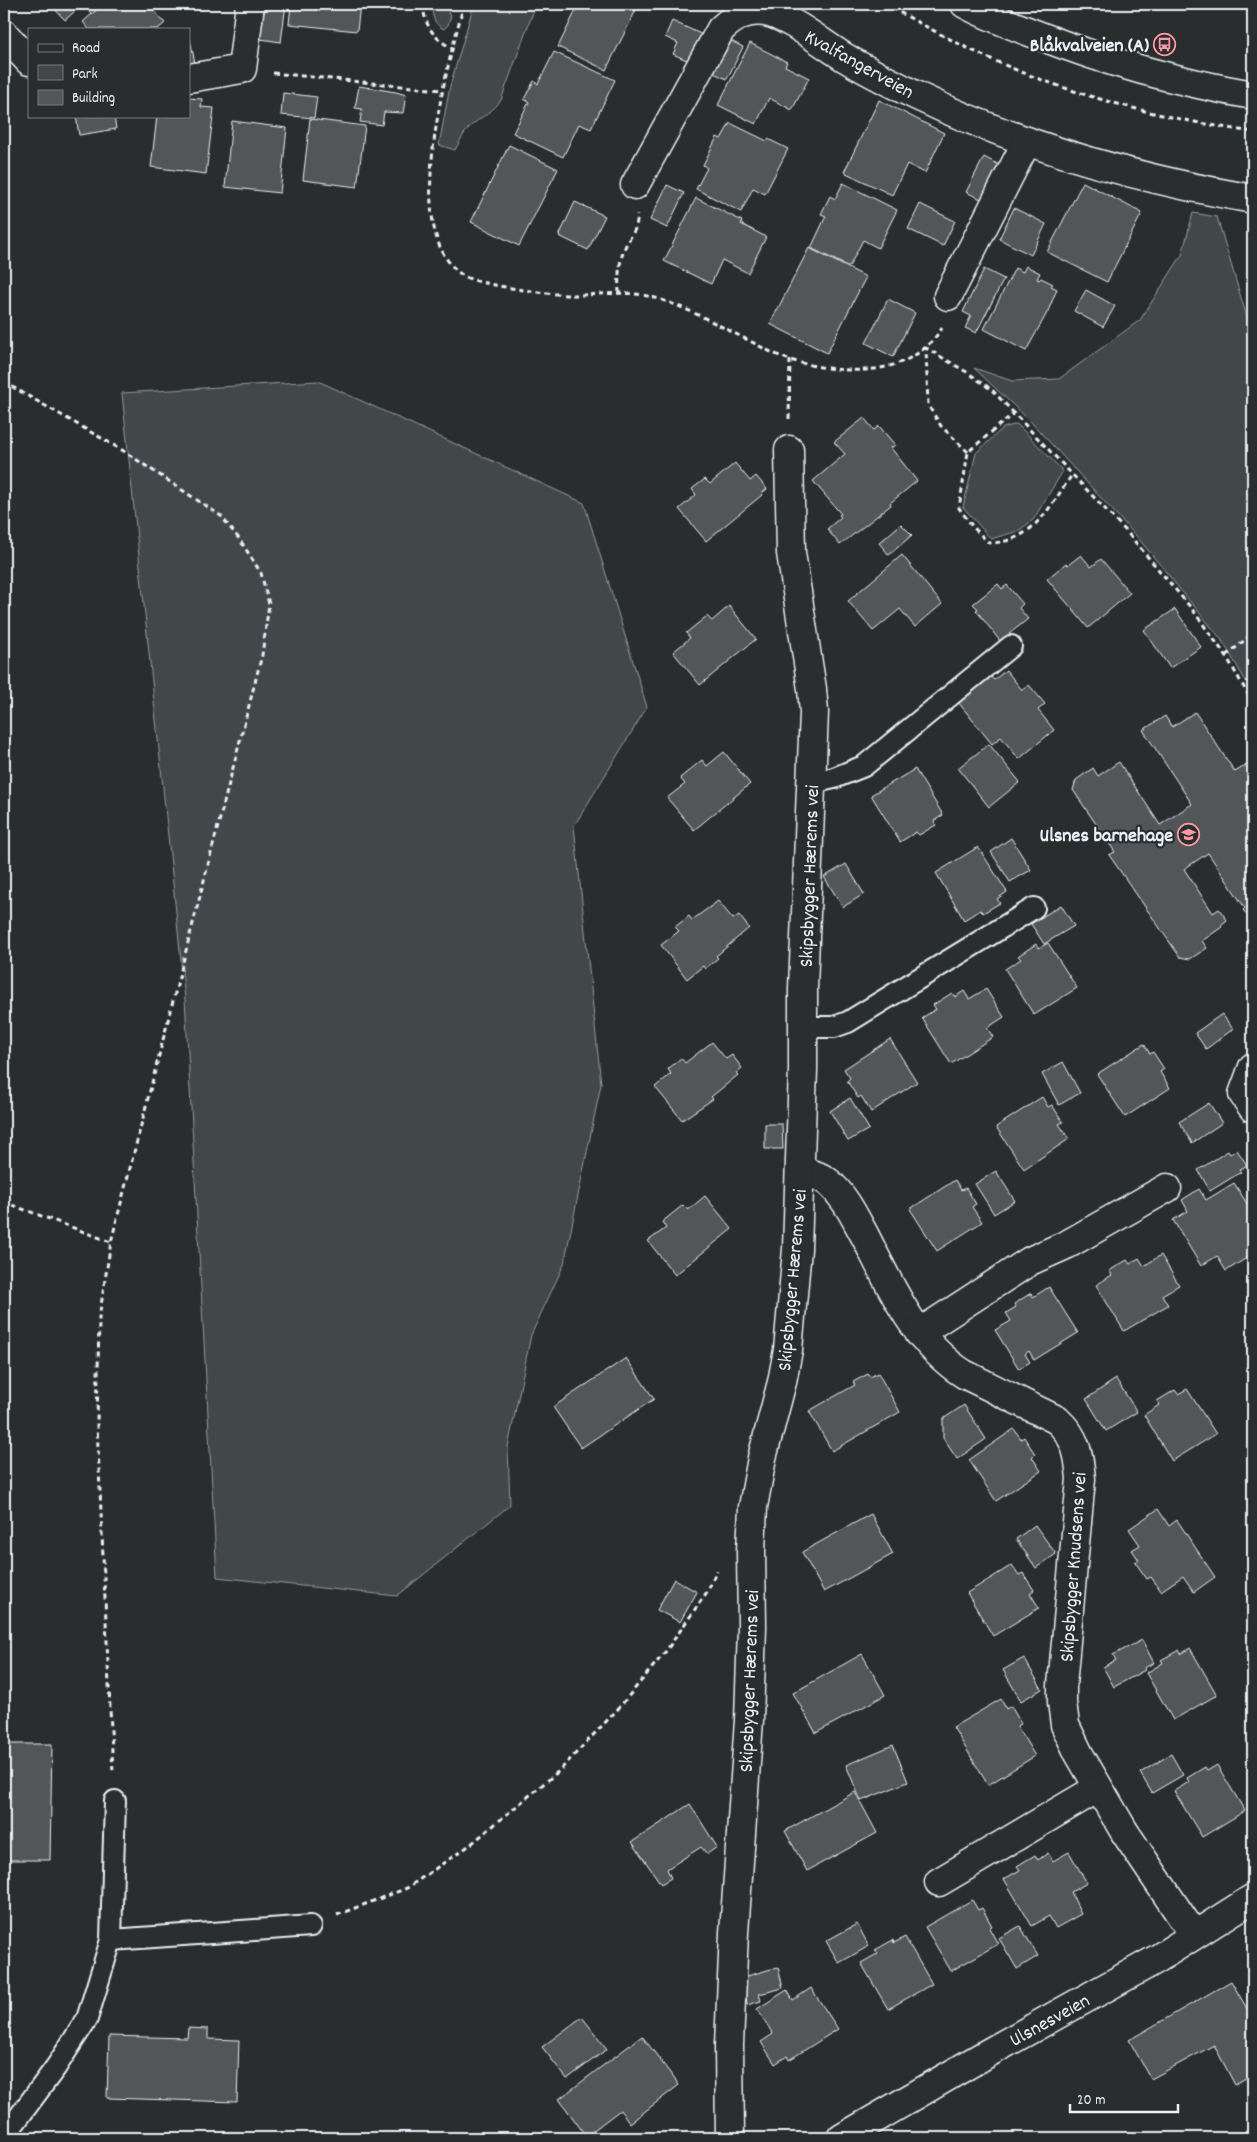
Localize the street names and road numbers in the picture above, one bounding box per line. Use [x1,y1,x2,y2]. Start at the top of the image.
street label: Kvalfangerveien [799,24,918,107]
street label: Skipsbygger Hærems vei [794,784,828,968]
street label: Skipsbygger Hærems vei [772,1188,816,1372]
street label: Skipsbygger Knudsens vei [1054,1471,1096,1663]
street label: Skipsbygger Hærems vei [734,1589,768,1773]
street label: Ulsnesveien [1005,1988,1096,2055]

